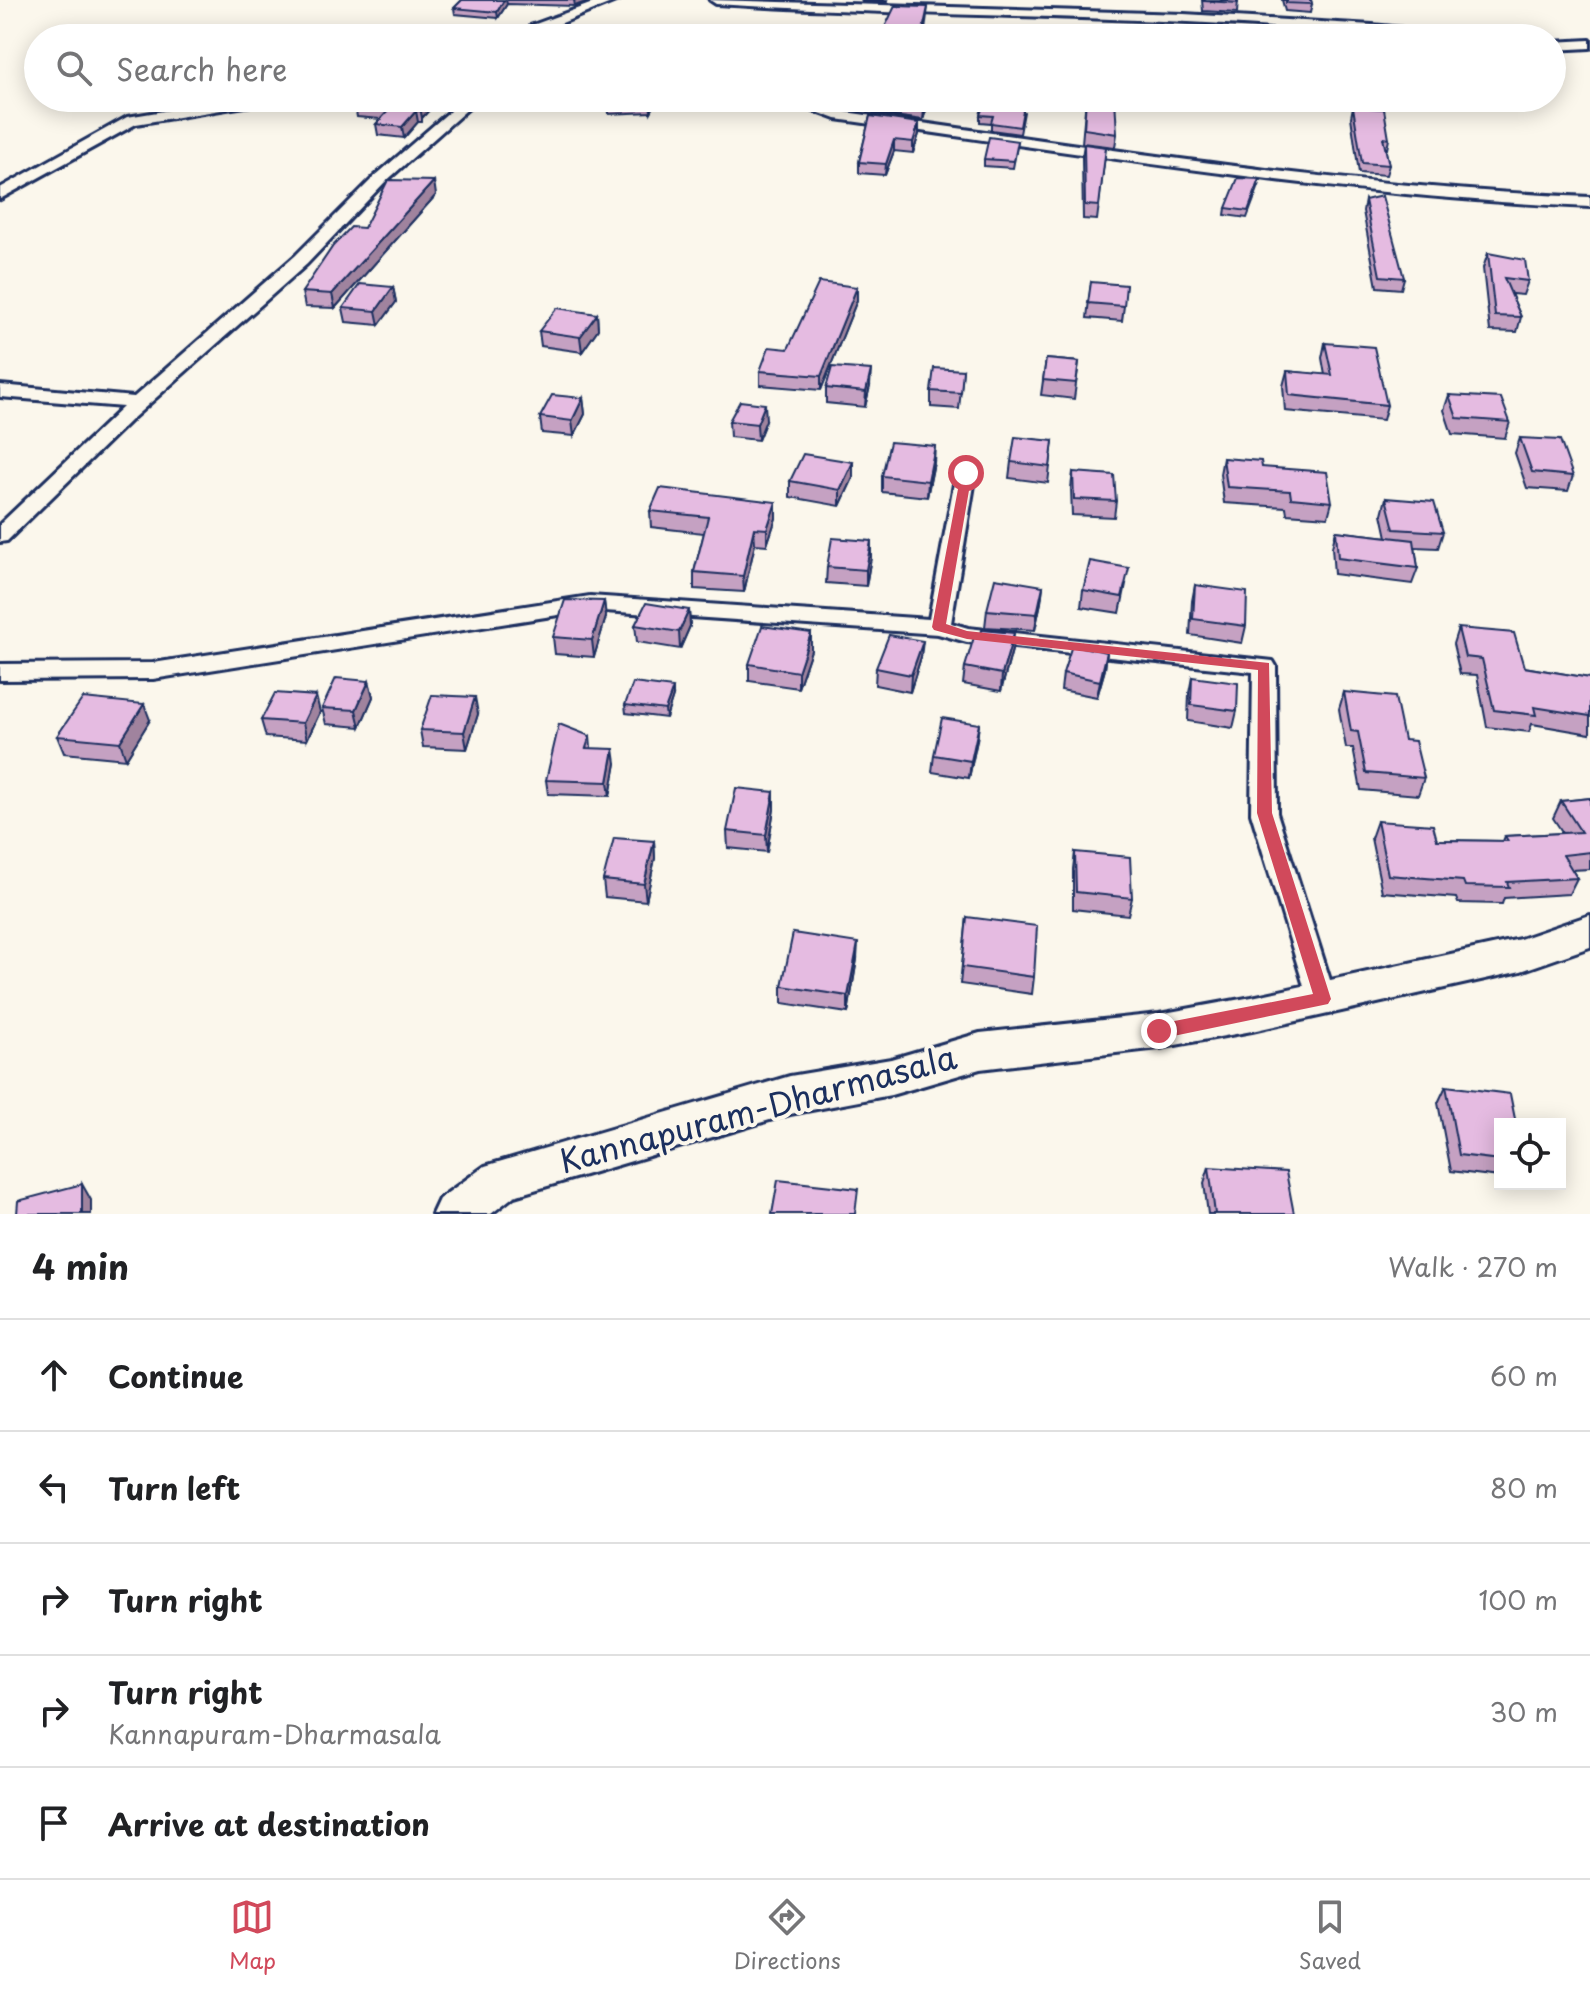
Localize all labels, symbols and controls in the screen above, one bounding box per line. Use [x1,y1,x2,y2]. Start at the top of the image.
search box [24,24,1566,112]
icon: search [52,46,96,90]
text: Search here [116,46,288,91]
route start [948,455,984,491]
route end [1141,1013,1177,1049]
street label: Kannapuram-Dharmasala [553,1032,962,1184]
map controls [1494,1118,1566,1190]
button: locate [1494,1118,1566,1190]
text: 4 min [32,1240,129,1292]
text: Walk · 270 m [1388,1247,1558,1286]
icon: ahead [32,1353,76,1397]
text: Continue [108,1353,243,1398]
text: 60 m [1490,1356,1558,1395]
icon: left [32,1465,76,1509]
text: Turn left [108,1465,240,1510]
text: 80 m [1490,1468,1558,1507]
icon: right [32,1577,76,1621]
text: Turn right [108,1577,263,1622]
text: 100 m [1478,1580,1558,1619]
text: Turn right [108,1669,263,1714]
icon: right [32,1689,76,1733]
text: 30 m [1490,1692,1558,1731]
text: Kannapuram-Dharmasala [108,1714,441,1753]
icon: arrive [32,1801,76,1845]
text: Arrive at destination [108,1801,430,1846]
tab: Map [229,1895,276,1976]
tab: Directions [734,1895,841,1976]
tab: Saved [1299,1895,1361,1976]

